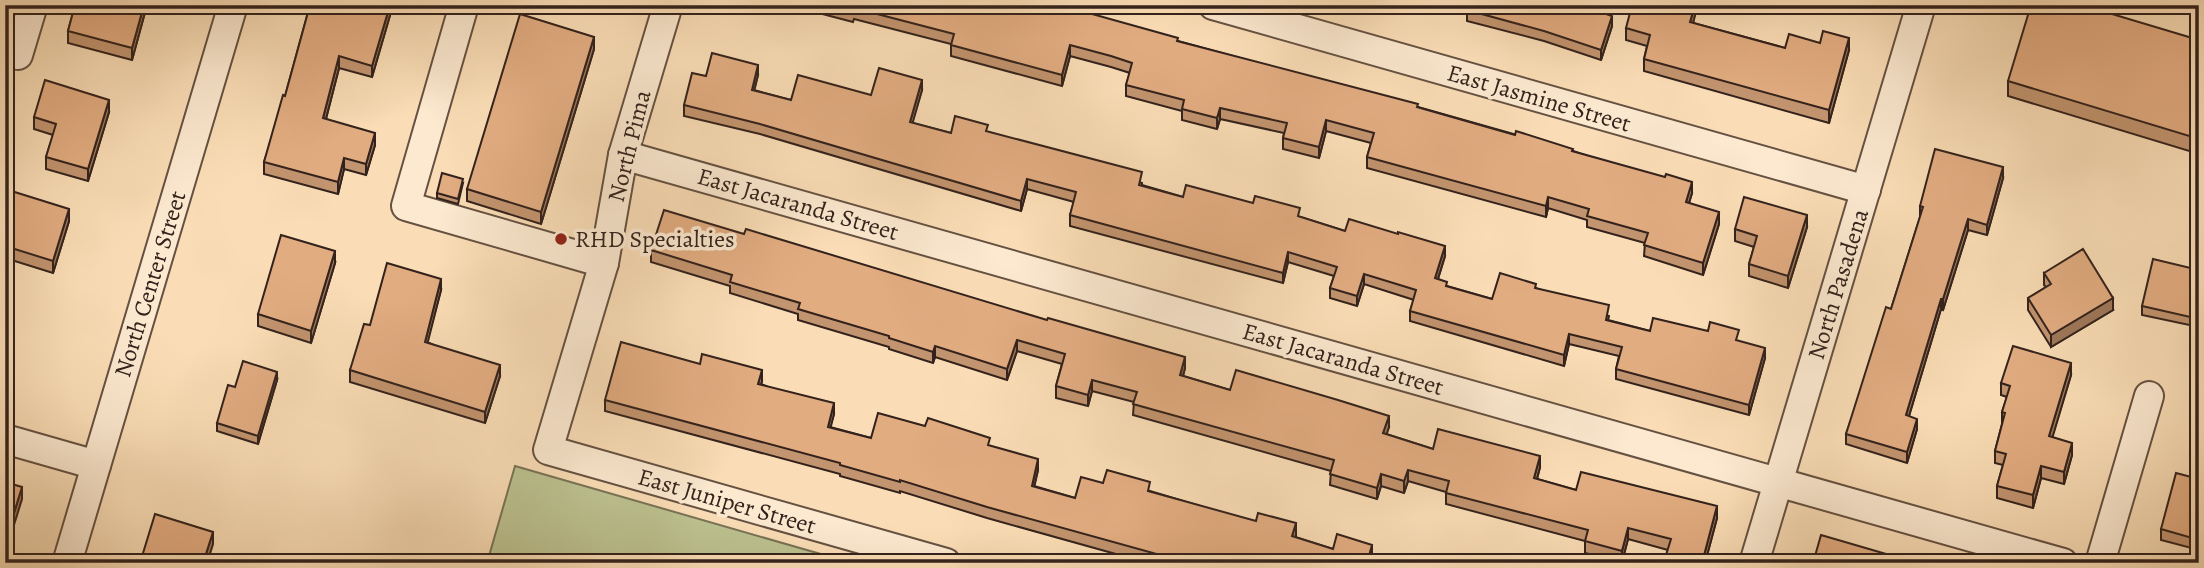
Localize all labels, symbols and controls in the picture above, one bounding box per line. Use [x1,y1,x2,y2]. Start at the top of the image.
street label: East Jasmine Street [1443,56,1635,140]
street label: North Pima [600,86,659,205]
street label: East Jacaranda Street [694,160,902,248]
street label: North Center Street [106,187,194,381]
street label: North Pasadena [1800,204,1876,363]
place label: RHD Specialties [575,223,735,255]
marker: RHD Specialties [553,231,569,247]
street label: East Jacaranda Street [1239,315,1447,403]
street label: East Juniper Street [634,460,820,542]

